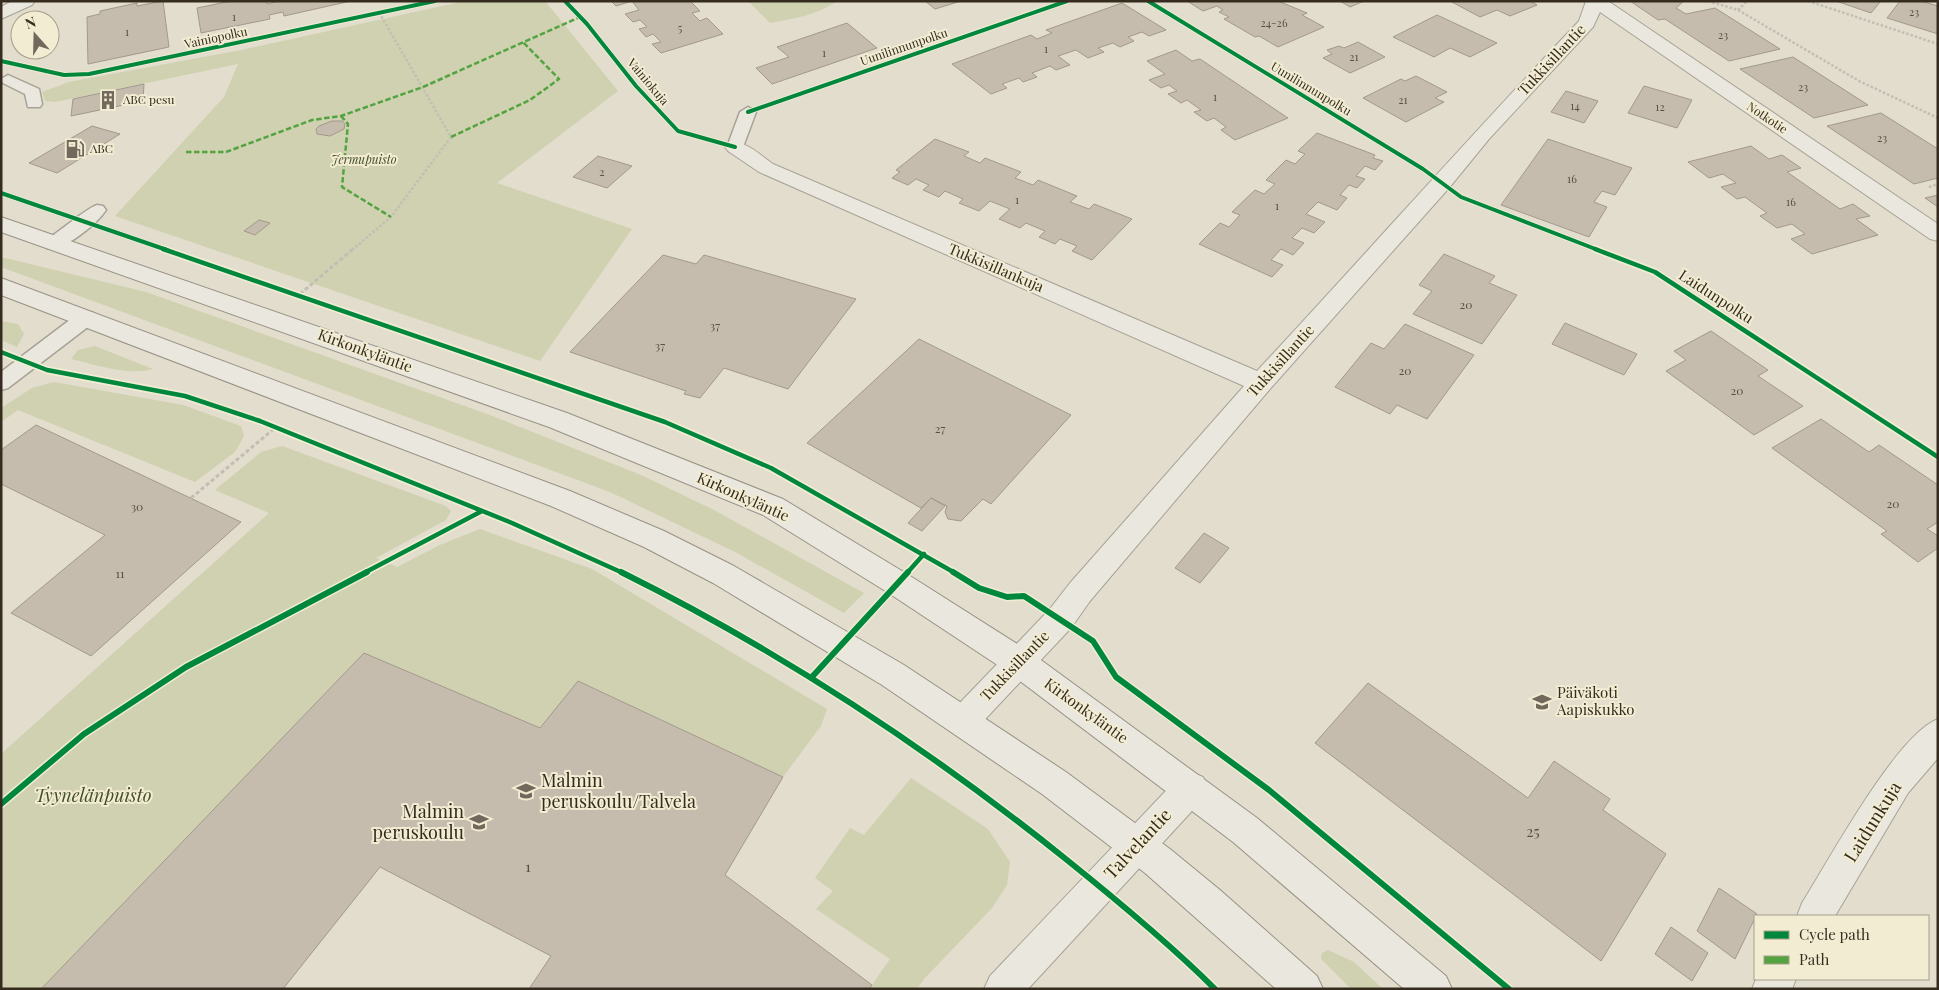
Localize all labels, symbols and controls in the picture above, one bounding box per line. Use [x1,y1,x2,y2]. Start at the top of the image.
house number: 23 [1909,4,1919,19]
house number: 1 [232,9,236,24]
north arrow [10,10,60,60]
text: N [22,12,38,33]
house number: 24-26 [1260,15,1288,30]
street label: Tukkisillantie [1513,19,1590,99]
house number: 5 [678,20,683,35]
street label: Vainiopolku [182,23,249,52]
house number: 1 [125,24,129,39]
street label: Uunilinnunpolku [858,24,950,69]
house number: 23 [1718,27,1728,42]
house number: 1 [1044,41,1048,56]
house number: 1 [822,45,826,60]
house number: 21 [1349,49,1359,64]
street label: Vainiokuja [624,54,673,108]
street label: Uunilinnunpolku [1268,58,1355,119]
house number: 23 [1798,79,1808,94]
building icon: ABC pesu [97,89,119,111]
house number: 1 [1213,89,1217,104]
place label: ABC pesu [122,91,174,107]
house number: 21 [1398,92,1408,107]
house number: 14 [1570,98,1580,113]
street label: Notkotie [1744,98,1791,137]
house number: 12 [1655,99,1665,114]
house number: 23 [1877,130,1887,145]
fuel station icon: ABC [64,138,86,160]
place label: ABC [89,140,113,156]
park label: Jermupuisto [331,151,397,167]
house number: 2 [599,164,605,179]
house number: 16 [1567,171,1577,186]
house number: 1 [1015,192,1019,207]
house number: 16 [1786,194,1796,209]
house number: 1 [1275,198,1279,213]
street label: Tukkisillankuja [946,238,1048,296]
street label: Laidunpolku [1675,265,1758,328]
house number: 20 [1460,296,1472,312]
house number: 37 [710,317,720,333]
street label: Tukkisillantie [1242,320,1318,401]
street label: Kirkonkyläntie [315,324,415,376]
house number: 37 [655,337,665,353]
house number: 20 [1399,362,1411,378]
house number: 20 [1731,382,1743,398]
house number: 27 [935,420,945,436]
street label: Kirkonkyläntie [694,467,793,525]
house number: 20 [1887,495,1899,511]
house number: 30 [131,498,143,514]
house number: 11 [116,565,125,581]
street label: Tukkisillantie [976,626,1053,705]
street label: Kirkonkyläntie [1041,673,1133,747]
place label: Päiväkoti Aapiskukko [1556,682,1635,719]
school or university icon: Päiväkoti Aapiskukko [1531,691,1553,713]
place label: Malmin peruskoulu/Talvela [541,768,696,813]
street label: Laidunkuja [1838,777,1906,866]
school or university icon: Malmin peruskoulu/Talvela [515,780,537,802]
park label: Tyynelänpuisto [34,783,152,807]
place label: Malmin peruskoulu [373,799,465,844]
street label: Talvelantie [1098,803,1176,884]
school or university icon: Malmin peruskoulu [468,811,490,833]
house number: 25 [1526,821,1540,841]
house number: 1 [525,856,531,876]
legend [1754,915,1929,980]
text: Cycle path [1799,924,1870,944]
text: Path [1799,949,1829,969]

